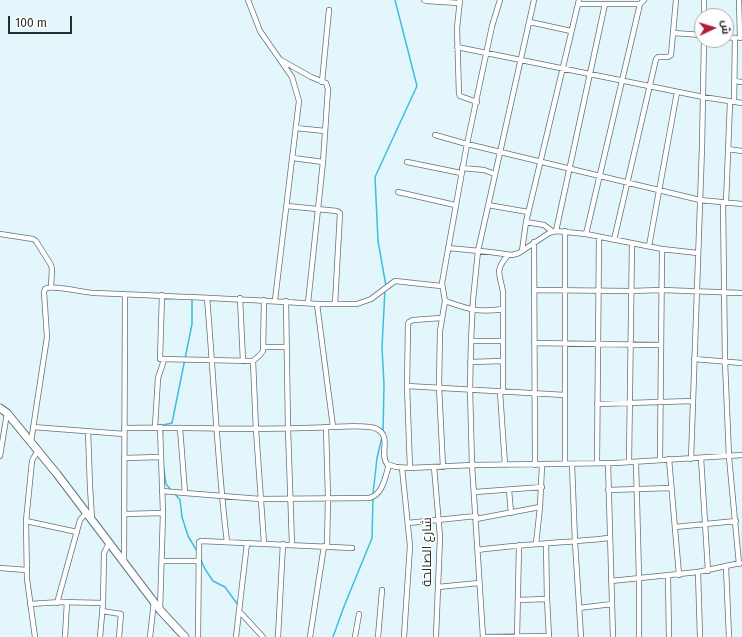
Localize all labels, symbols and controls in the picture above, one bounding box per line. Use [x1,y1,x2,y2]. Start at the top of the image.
scale bar [10,8,74,34]
north arrow [694,8,734,48]
text: 100 m [15,16,47,30]
text: ش [718,20,732,35]
street label: شارع الصالحة [419,517,435,587]

